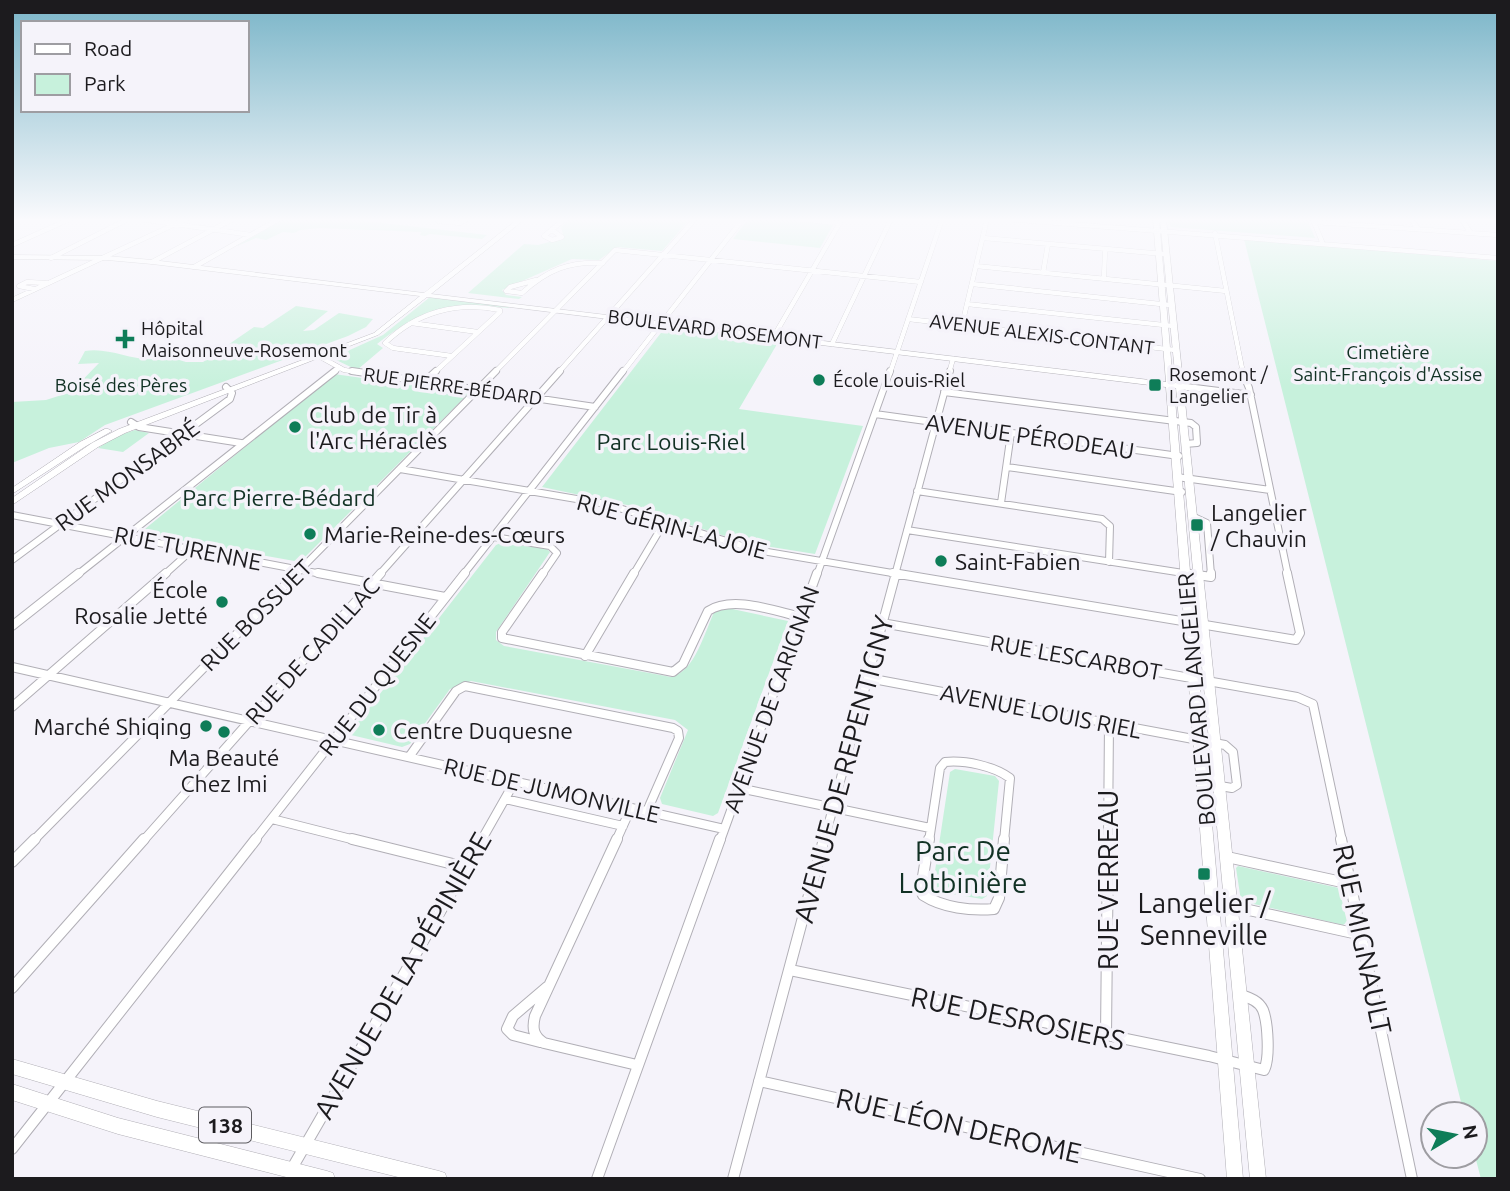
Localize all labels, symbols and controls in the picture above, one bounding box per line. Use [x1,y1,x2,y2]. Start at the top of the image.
legend [21,21,248,112]
text: Road [84,36,132,60]
text: Park [84,71,126,95]
street label: BOULEVARD ROSEMONT [607,305,824,353]
street label: AVENUE ALEXIS-CONTANT [928,309,1156,359]
place label: Hôpital Maisonneuve-Rosemont [141,317,347,361]
marker: Hôpital Maisonneuve-Rosemont [115,329,135,349]
park label: Cimetière Saint-François d'Assise [1293,341,1483,385]
street label: RUE PIERRE-BÉDARD [362,363,544,409]
place label: Rosemont / Langelier [1169,363,1269,407]
place label: École Louis-Riel [833,369,965,391]
marker: École Louis-Riel [811,372,827,388]
park label: Boisé des Pères [55,374,187,396]
marker: Rosemont / Langelier [1147,377,1163,393]
place label: Club de Tir à l'Arc Héraclès [309,402,447,453]
street label: AVENUE PÉRODEAU [924,408,1136,463]
street label: RUE MONSABRÉ [50,414,204,535]
marker: Club de Tir à l'Arc Héraclès [287,419,303,435]
park label: Parc Louis-Riel [596,429,746,454]
park label: Parc Pierre-Bédard [182,485,376,510]
street label: RUE GÉRIN-LAJOIE [574,488,770,563]
place label: Langelier / Chauvin [1210,500,1307,551]
marker: Langelier / Chauvin [1189,517,1205,533]
street label: RUE TURENNE [112,521,264,575]
place label: Marie-Reine-des-Cœurs [324,522,565,547]
marker: Marie-Reine-des-Cœurs [302,526,318,542]
place label: Saint-Fabien [955,549,1081,574]
marker: Saint-Fabien [933,553,949,569]
street label: RUE BOSSUET [195,554,317,676]
street label: BOULEVARD LANGELIER [1172,572,1220,826]
street label: RUE DE CADILLAC [240,573,384,729]
place label: École Rosalie Jetté [74,576,208,628]
street label: AVENUE DE CARIGNAN [718,583,824,815]
marker: École Rosalie Jetté [214,594,230,610]
street label: RUE DU QUESNE [314,608,440,760]
street label: AVENUE DE REPENTIGNY [787,612,899,926]
street label: RUE LESCARBOT [988,630,1164,684]
street label: AVENUE LOUIS RIEL [938,679,1144,743]
place label: Marché Shiqing [34,714,192,739]
marker: Marché Shiqing [198,718,214,734]
place label: Centre Duquesne [393,718,573,743]
marker: Centre Duquesne [371,722,387,738]
marker: Ma Beauté Chez Imi [216,724,232,740]
place label: Ma Beauté Chez Imi [168,745,280,796]
street label: RUE DE JUMONVILLE [442,753,662,827]
street label: RUE VERREAU [1092,790,1123,970]
street label: AVENUE DE LA PÉPINIÈRE [306,826,497,1124]
park label: Parc De Lotbinière [898,835,1028,898]
street label: RUE MIGNAULT [1328,841,1398,1037]
marker: Langelier / Senneville [1196,866,1212,882]
place label: Langelier / Senneville [1137,887,1271,950]
street label: RUE DESROSIERS [908,980,1128,1056]
street label: RUE LÉON DEROME [833,1081,1085,1168]
north arrow [1419,1100,1489,1170]
road number: 138 [199,1108,251,1142]
text: N [1459,1123,1483,1141]

